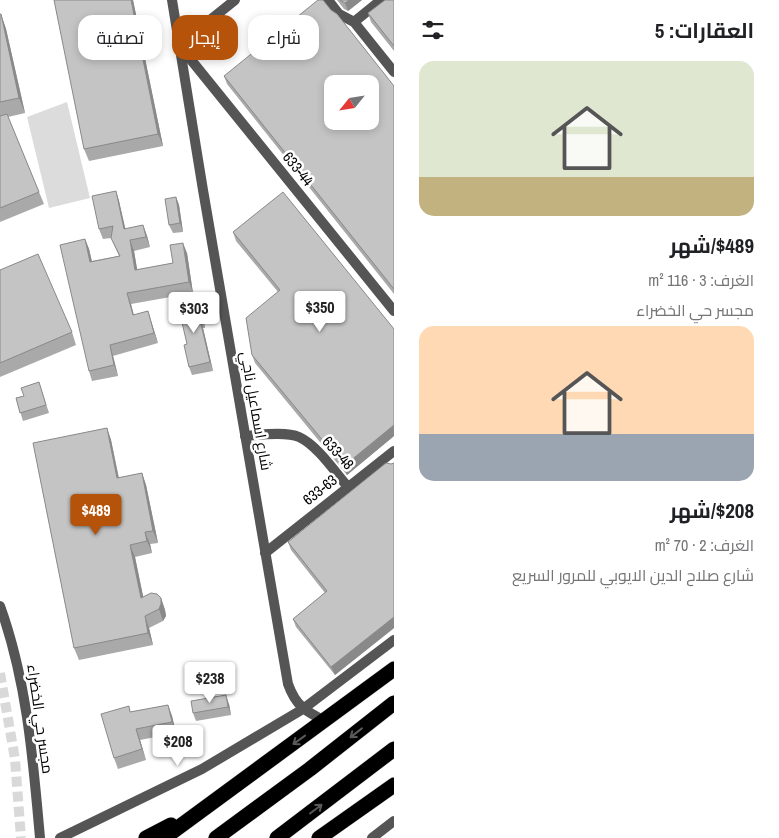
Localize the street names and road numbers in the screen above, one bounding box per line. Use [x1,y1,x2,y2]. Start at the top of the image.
street label: 633-44 [278,147,319,190]
street label: شارع اسماعيل ناجي [234,350,277,473]
street label: 633-48 [318,431,359,474]
street label: 633-63 [298,469,341,510]
street label: مجسر حي الخضراء [20,663,59,775]

